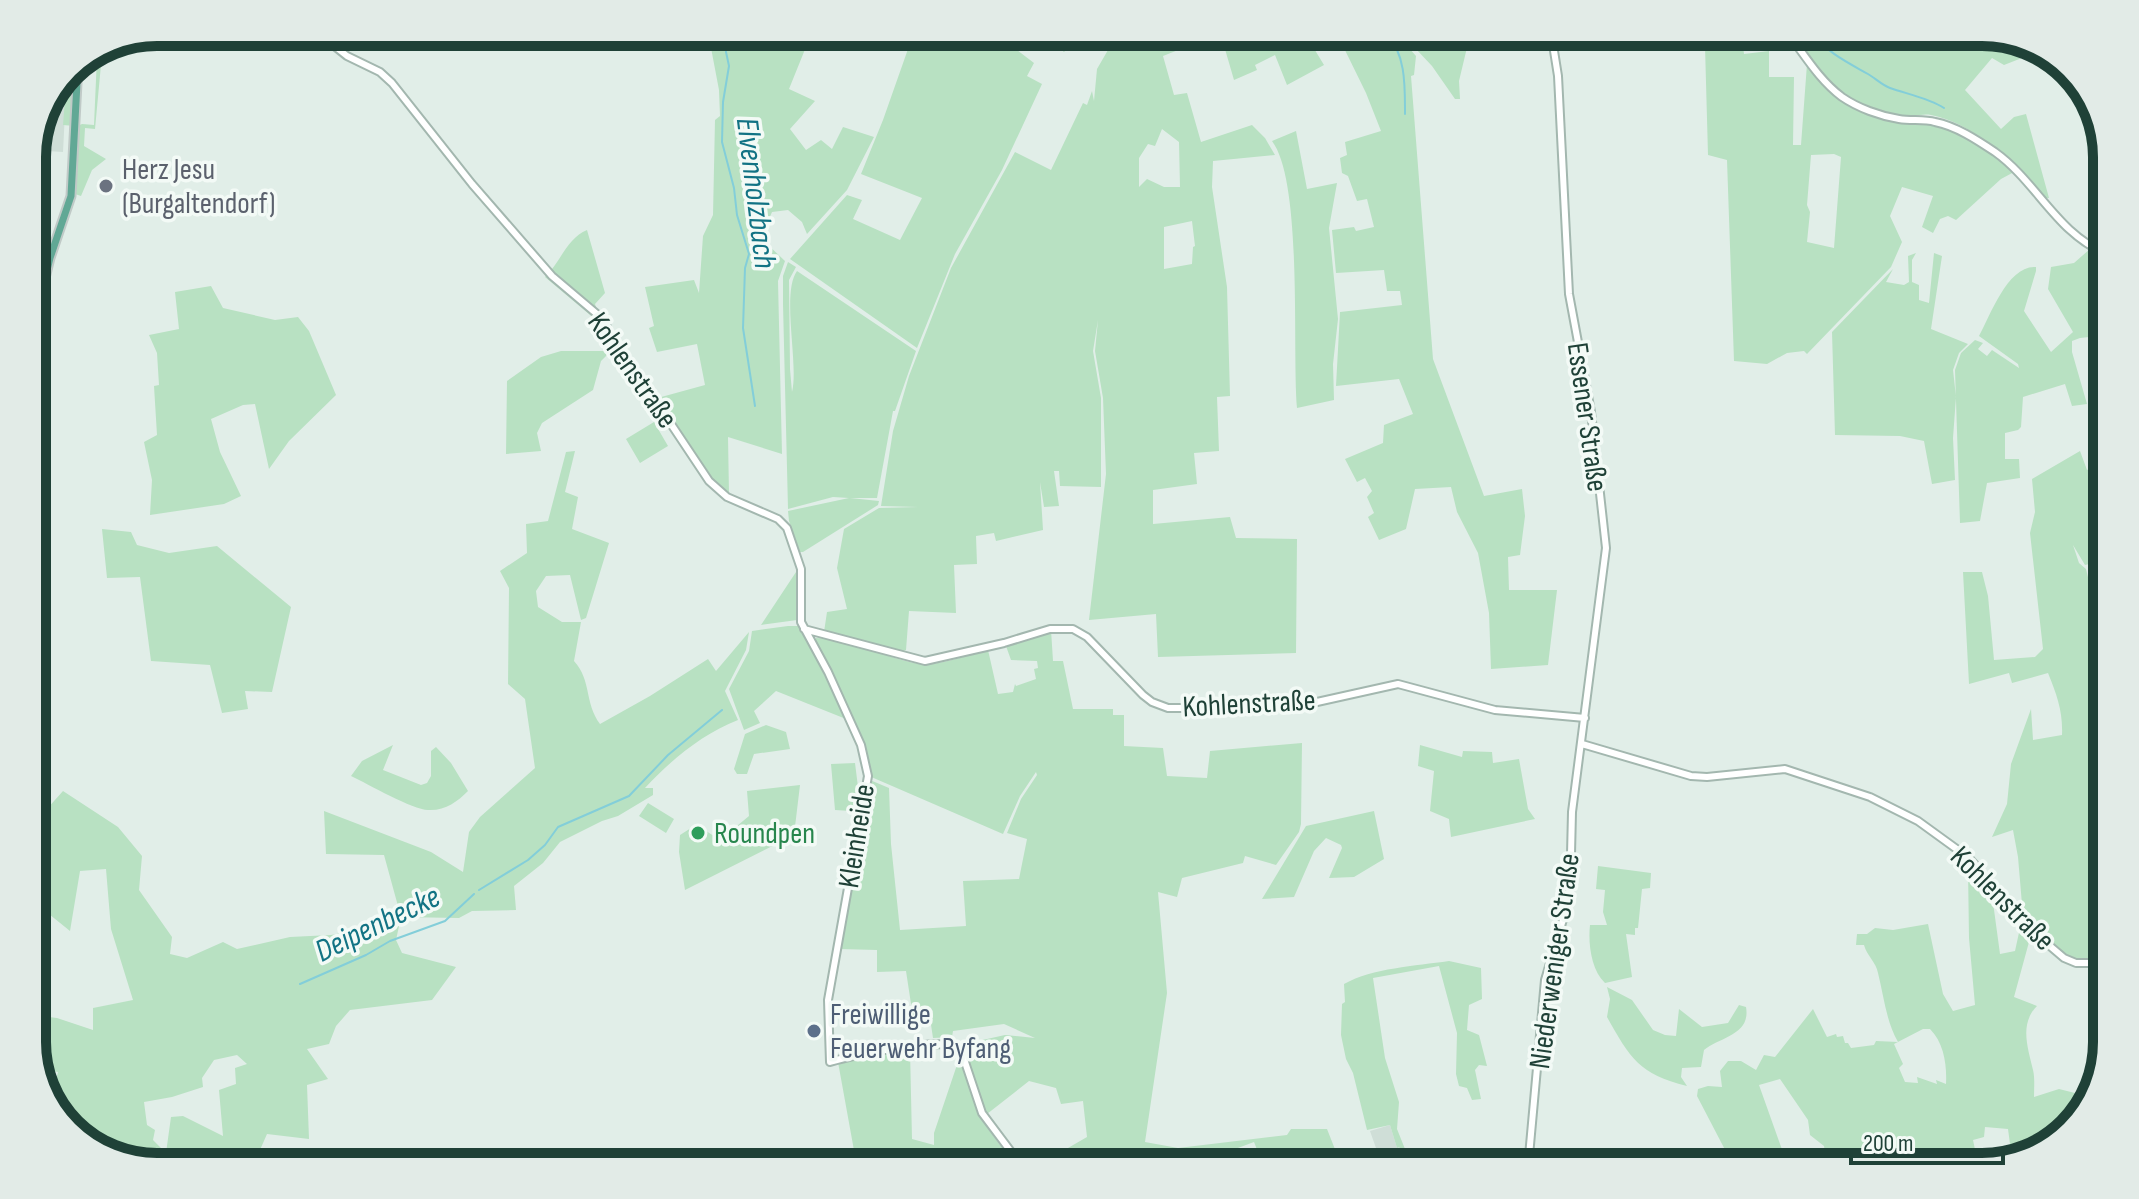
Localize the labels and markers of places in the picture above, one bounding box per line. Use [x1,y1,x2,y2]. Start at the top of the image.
place label: Herz Jesu (Burgaltendorf) [122,152,275,222]
marker: Herz Jesu (Burgaltendorf) [97,177,115,195]
place label: Roundpen [714,816,815,852]
marker: Roundpen [689,824,707,842]
place label: Freiwillige Feuerwehr Byfang [830,997,1011,1067]
marker: Freiwillige Feuerwehr Byfang [805,1022,823,1040]

